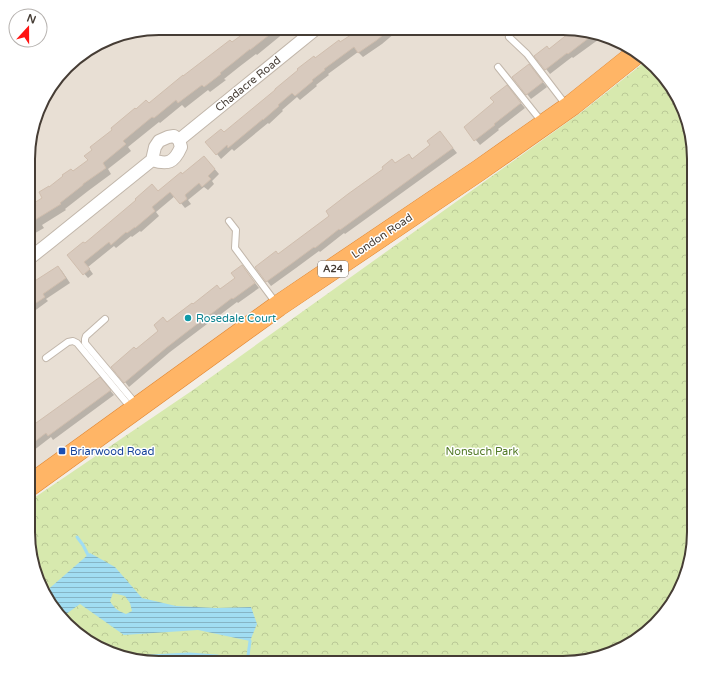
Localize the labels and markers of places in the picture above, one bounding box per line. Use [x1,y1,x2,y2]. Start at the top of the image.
place label: Rosedale Court [196,312,276,325]
marker: Rosedale Court [183,313,193,323]
place label: Briarwood Road [70,445,154,458]
marker: Briarwood Road [57,446,67,456]

